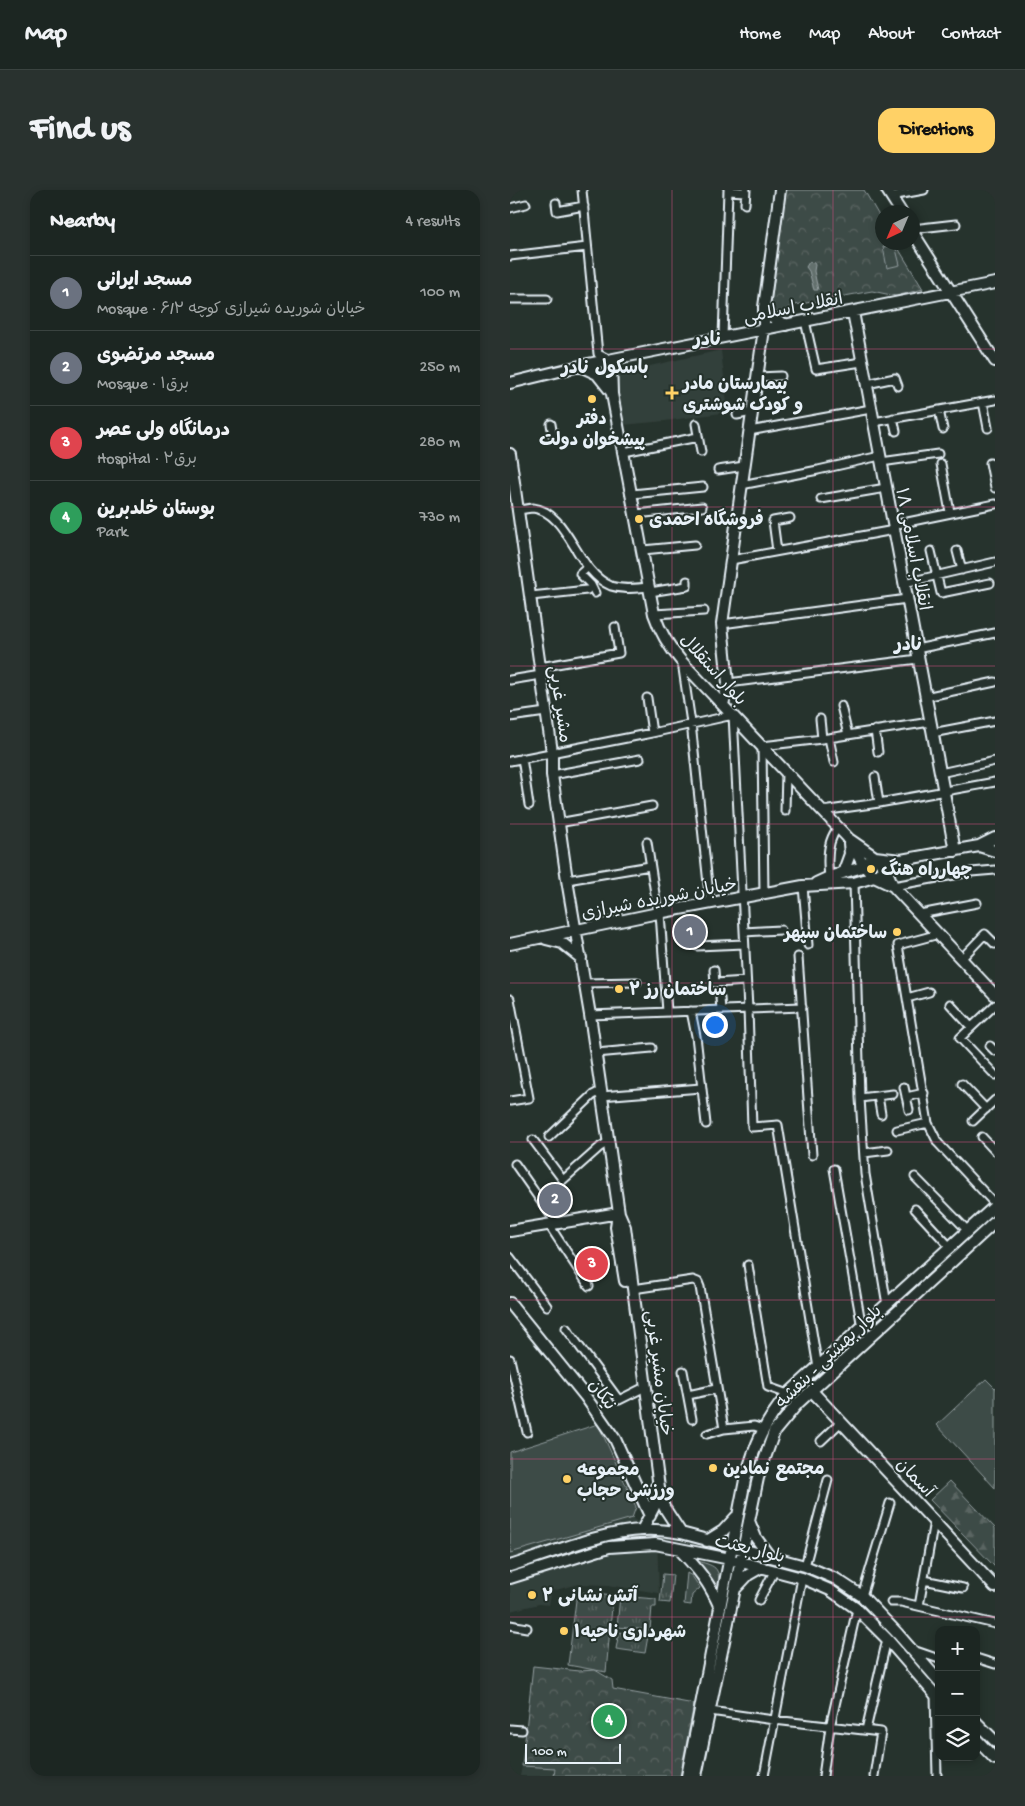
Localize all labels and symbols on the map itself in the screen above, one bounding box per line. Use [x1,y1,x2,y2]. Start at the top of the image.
north arrow [875,205,920,250]
street label: انقلاب اسلامی [742,289,845,329]
district label: نادر [692,330,722,353]
district label: باسکول نادر [559,358,649,381]
place label: بیمارستان مادر و کودک شوشتری [681,375,803,417]
marker: بیمارستان مادر و کودک شوشتری [665,386,679,400]
marker: دفتر پیشخوان دولت [586,393,598,405]
place label: دفتر پیشخوان دولت [539,408,646,452]
street label: ۱۸ انقلاب اسلامی [889,486,934,613]
place label: فروشگاه احمدی [649,508,764,532]
marker: فروشگاه احمدی [633,513,645,525]
street label: بلوار استقلال [674,630,750,711]
district label: نادر [893,635,923,658]
street label: مشیر غربی [543,664,574,744]
place label: چهارراه هنگ [881,858,973,882]
marker: چهارراه هنگ [865,863,877,875]
street label: خیابان شوریده شیرازی [580,875,739,926]
pin: 1 [674,913,706,951]
place label: ساختمان سپهر [782,924,887,945]
marker: ساختمان سپهر [891,926,903,938]
place label: ساختمان رز ۲ [629,981,726,1002]
marker: ساختمان رز ۲ [613,983,625,995]
your location [702,1012,728,1038]
pin: 2 [539,1181,571,1219]
pin: 3 [576,1245,608,1283]
street label: بلوار بهشتی - بنفشه [772,1302,887,1414]
street label: خیابان مشیر غربی [639,1309,676,1437]
street label: نیکان [583,1376,619,1415]
street label: آسمان [891,1454,939,1504]
place label: مجتمع نمادین [723,1460,824,1481]
place label: مجموعه ورزشی حجاب [577,1461,675,1503]
marker: مجتمع نمادین [707,1462,719,1474]
marker: مجموعه ورزشی حجاب [561,1473,573,1485]
street label: بلوار بعثت [712,1532,787,1569]
place label: آتش نشانی ۲ [542,1585,639,1608]
marker: آتش نشانی ۲ [526,1589,538,1601]
place label: شهرداری ناحیه۱ [574,1623,686,1644]
marker: شهرداری ناحیه۱ [558,1625,570,1637]
pin: 4 [593,1702,625,1740]
scale bar [525,1741,621,1764]

